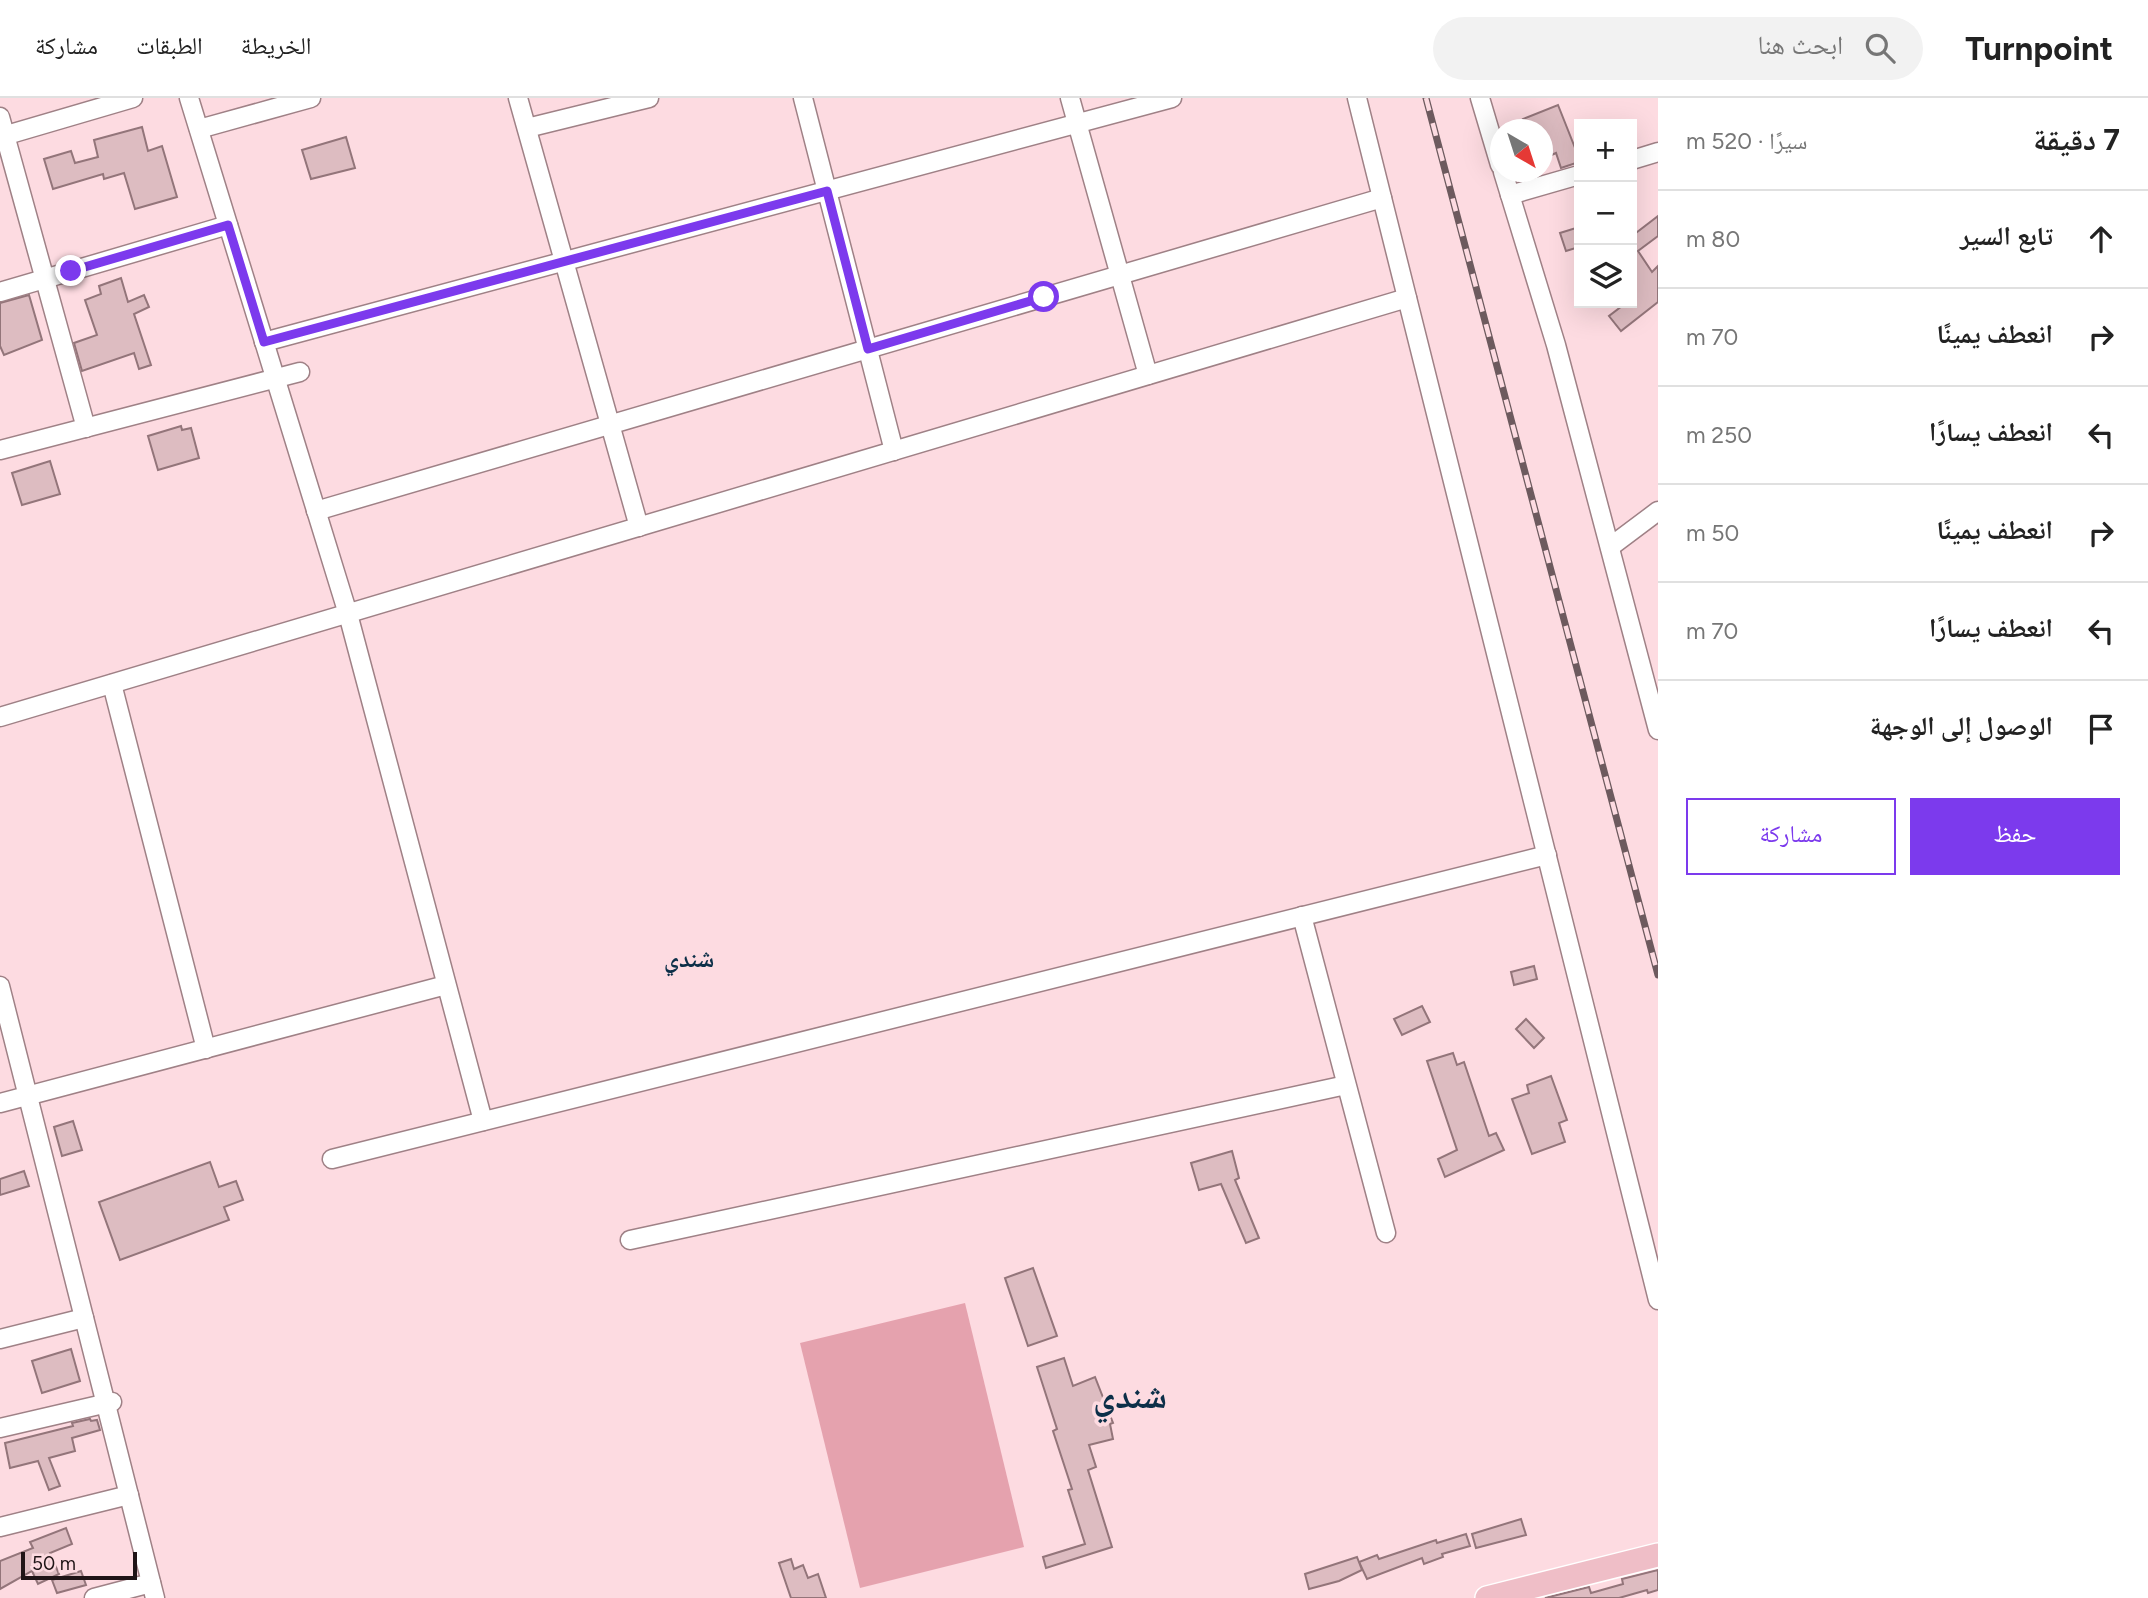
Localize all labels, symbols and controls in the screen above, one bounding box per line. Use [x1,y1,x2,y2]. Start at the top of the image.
search box [1433,17,1923,80]
text: ابحث هنا [1758,29,1843,61]
icon: search [1861,29,1899,67]
text: Turnpoint [1965,29,2113,68]
text: مشاركة [35,31,98,60]
text: الطبقات [136,31,203,60]
text: الخريطة [241,31,311,60]
north arrow [1490,119,1553,182]
map controls [1574,119,1637,308]
button: + [1574,119,1637,182]
text: 7 دقيقة [2033,121,2120,158]
text: سيرًا · 520 m [1686,127,1807,155]
button: − [1574,182,1637,245]
text: تابع السير [1960,220,2053,252]
icon: ahead [2082,220,2120,258]
text: 80 m [1686,225,1740,253]
button: layers [1574,245,1637,308]
route end [55,255,86,286]
route start [1028,281,1059,312]
text: انعطف يمينًا [1937,318,2053,350]
icon: right [2082,318,2120,356]
text: 70 m [1686,323,1738,351]
text: انعطف يسارًا [1929,416,2053,448]
icon: left [2082,416,2120,454]
text: 250 m [1686,421,1752,449]
text: انعطف يمينًا [1937,514,2053,546]
icon: right [2082,514,2120,552]
text: 50 m [1686,519,1739,547]
text: انعطف يسارًا [1929,612,2053,644]
icon: left [2082,612,2120,650]
text: 70 m [1686,617,1738,645]
text: الوصول إلى الوجهة [1870,710,2053,742]
icon: arrive [2082,710,2120,748]
button: مشاركة [1686,798,1896,875]
button: حفظ [1910,798,2120,875]
district label: شندي [664,944,714,977]
district label: شندي [1093,1375,1167,1424]
scale bar [21,1549,136,1581]
text: 50 m [32,1552,76,1575]

